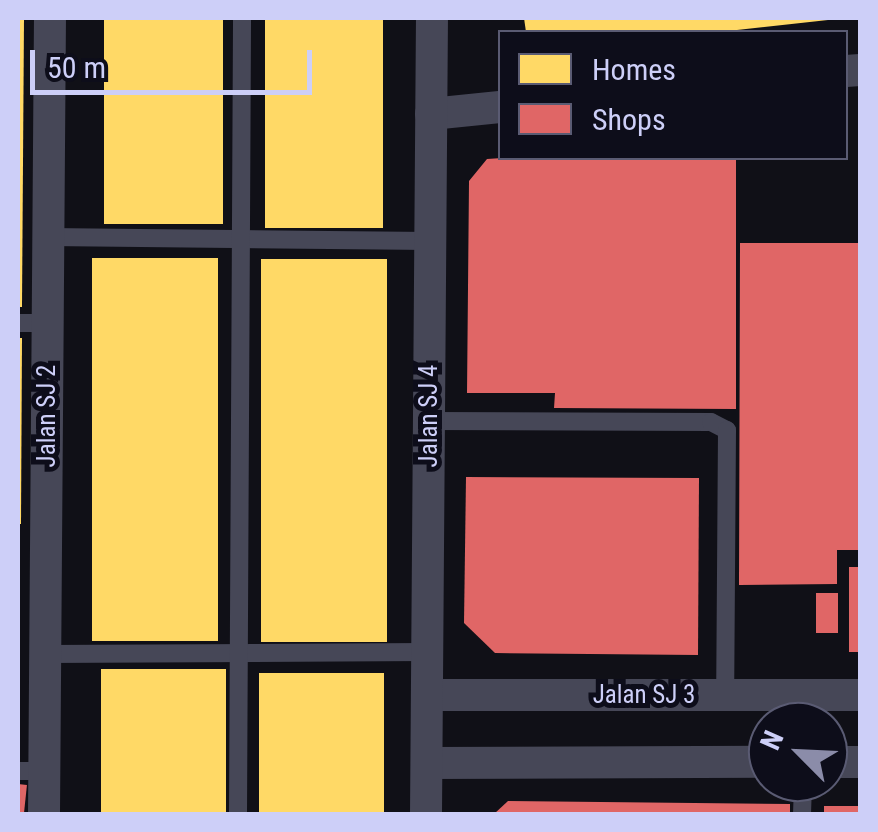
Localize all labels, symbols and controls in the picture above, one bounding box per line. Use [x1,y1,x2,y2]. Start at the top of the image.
scale bar [35,30,318,92]
legend [498,30,848,160]
text: 50 m [47,50,106,85]
text: Homes [592,52,676,87]
text: Shops [592,102,666,137]
street label: Jalan SJ 2 [32,365,62,467]
street label: Jalan SJ 4 [414,365,444,467]
street label: Jalan SJ 3 [593,680,695,710]
north arrow [748,702,848,802]
text: N [753,726,791,755]

